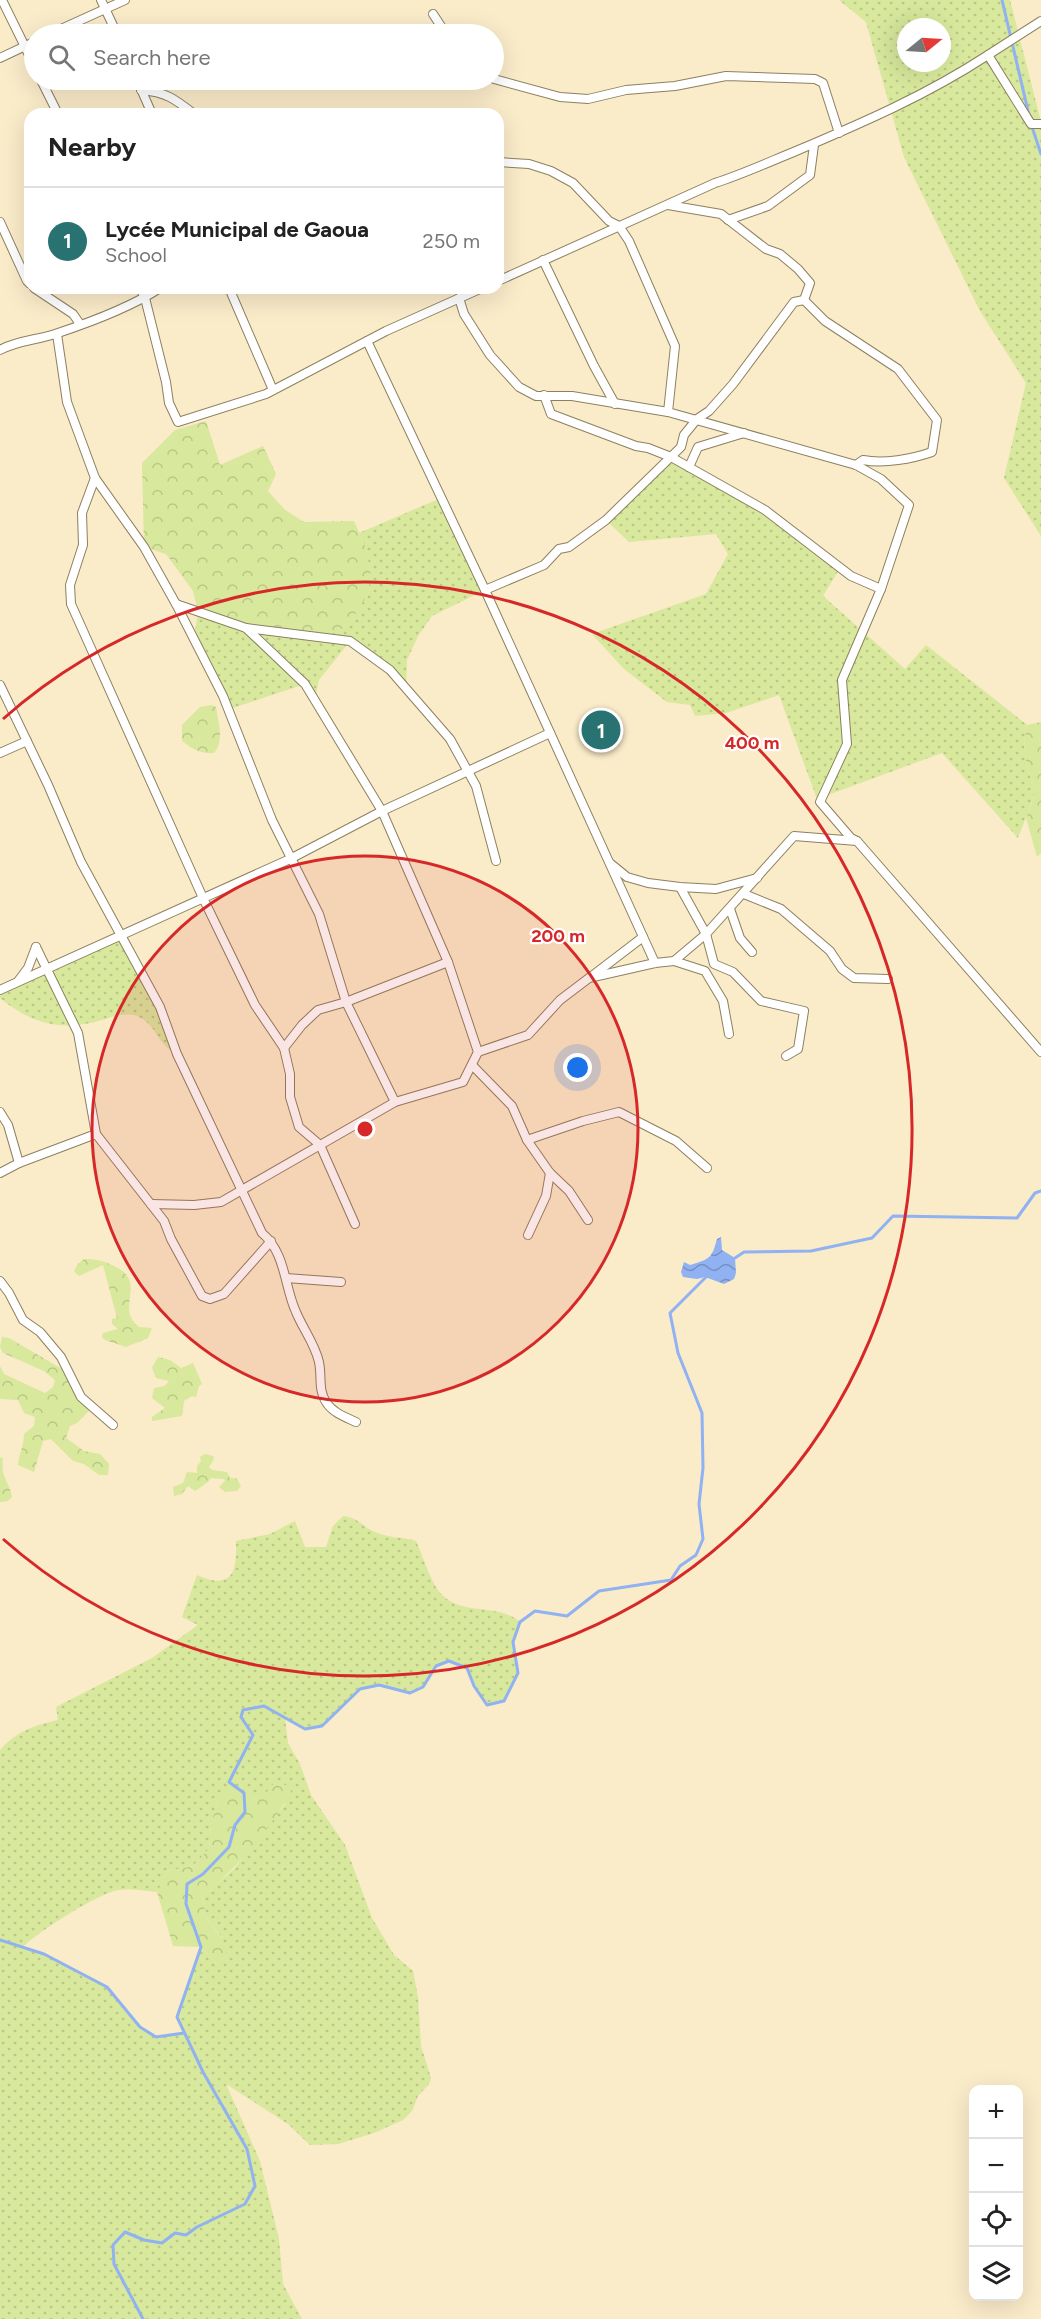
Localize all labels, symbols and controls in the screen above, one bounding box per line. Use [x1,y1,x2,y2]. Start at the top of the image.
north arrow [897,18,951,72]
search box [24,24,504,90]
icon: search [45,41,78,74]
text: Search here [93,44,211,71]
text: Nearby [48,131,136,163]
text: Lycée Municipal de Gaoua [105,216,369,243]
text: 1 [63,229,72,253]
text: 250 m [423,229,480,253]
text: School [105,243,167,267]
pin: 1 [582,708,620,752]
text: 400 m [725,732,779,754]
text: 200 m [531,925,585,947]
your location [563,1053,592,1082]
centre of rings [355,1119,375,1139]
map controls [969,2085,1023,2301]
button: + [969,2085,1023,2139]
button: − [969,2139,1023,2193]
button: locate [969,2193,1023,2247]
button: layers [969,2247,1023,2301]

